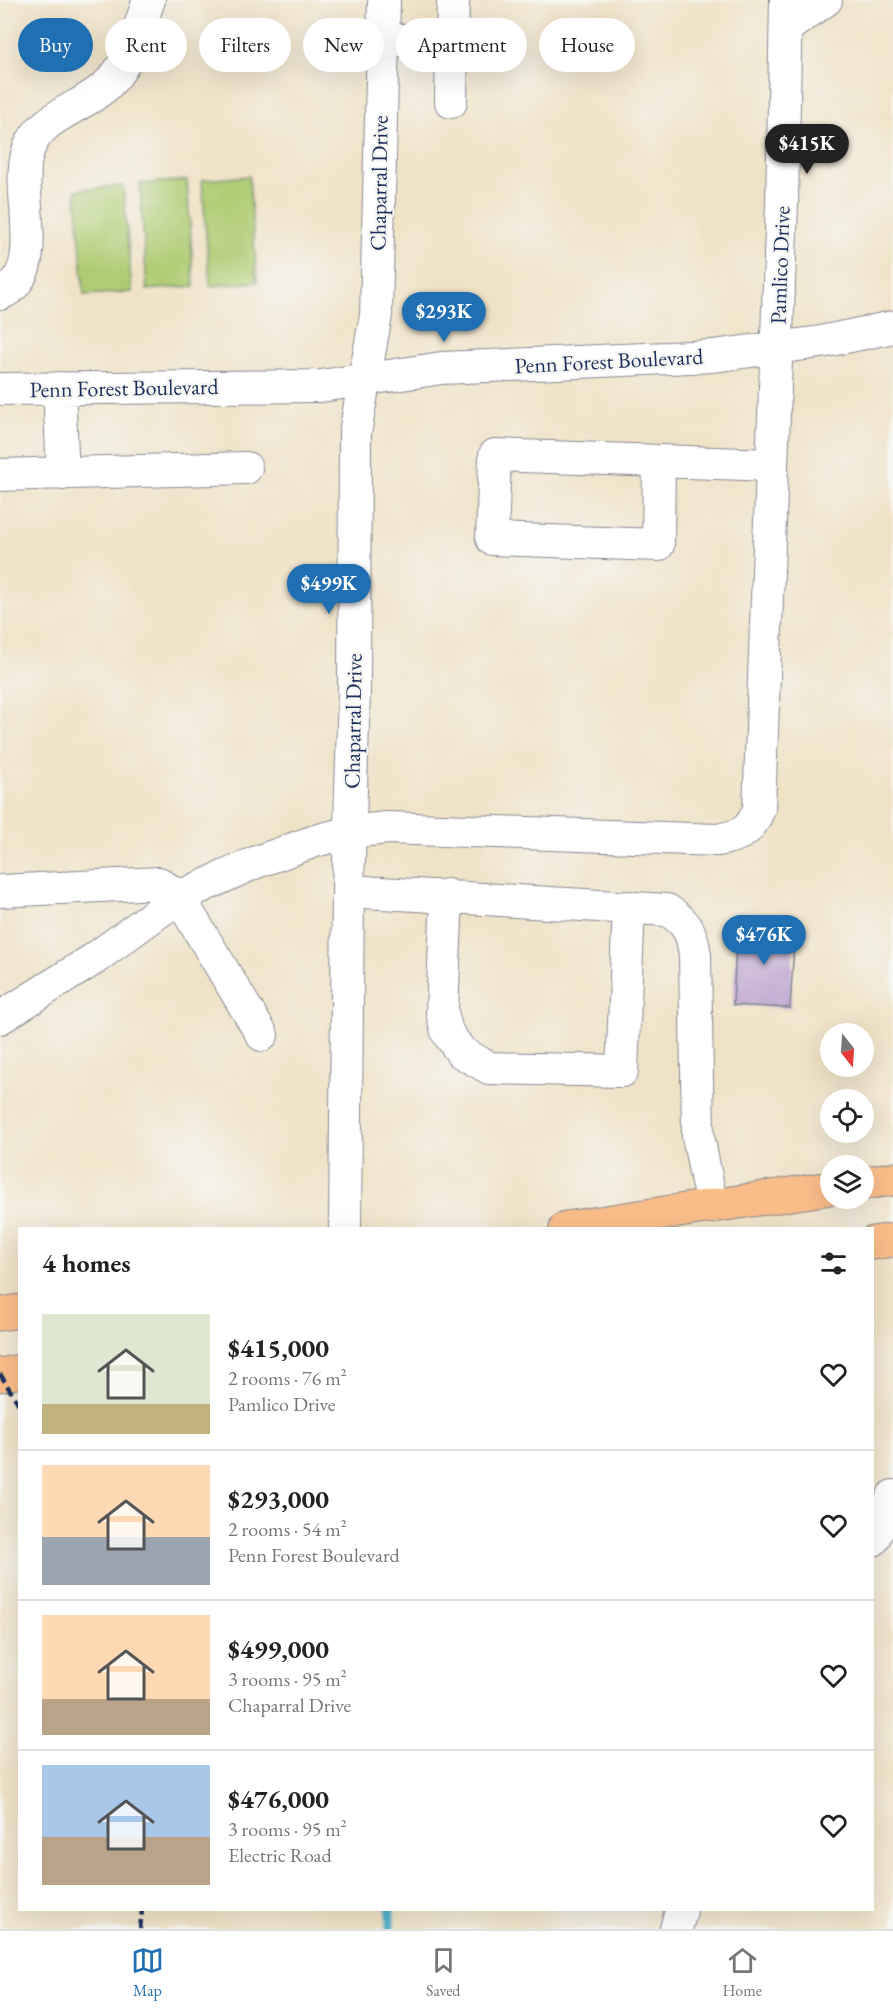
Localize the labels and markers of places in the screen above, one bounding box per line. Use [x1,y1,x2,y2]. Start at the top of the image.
pin: $415K [765,124,849,175]
pin: $293K [402,292,486,343]
pin: $499K [287,564,371,615]
pin: $476K [722,915,806,966]

